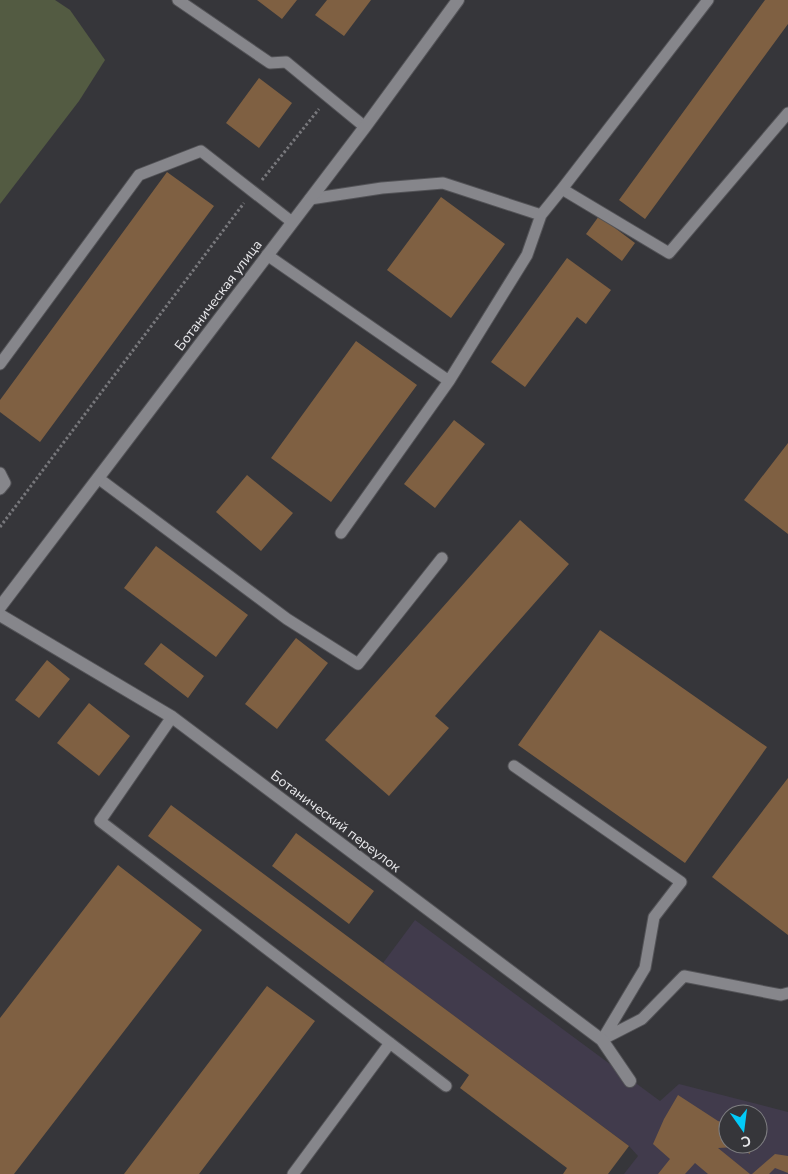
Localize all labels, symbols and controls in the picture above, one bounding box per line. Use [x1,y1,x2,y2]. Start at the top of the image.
street label: Ботаническая улица [170,236,266,355]
street label: Ботанический переулок [267,766,405,877]
north arrow [718,1104,768,1154]
text: С [739,1131,753,1152]

